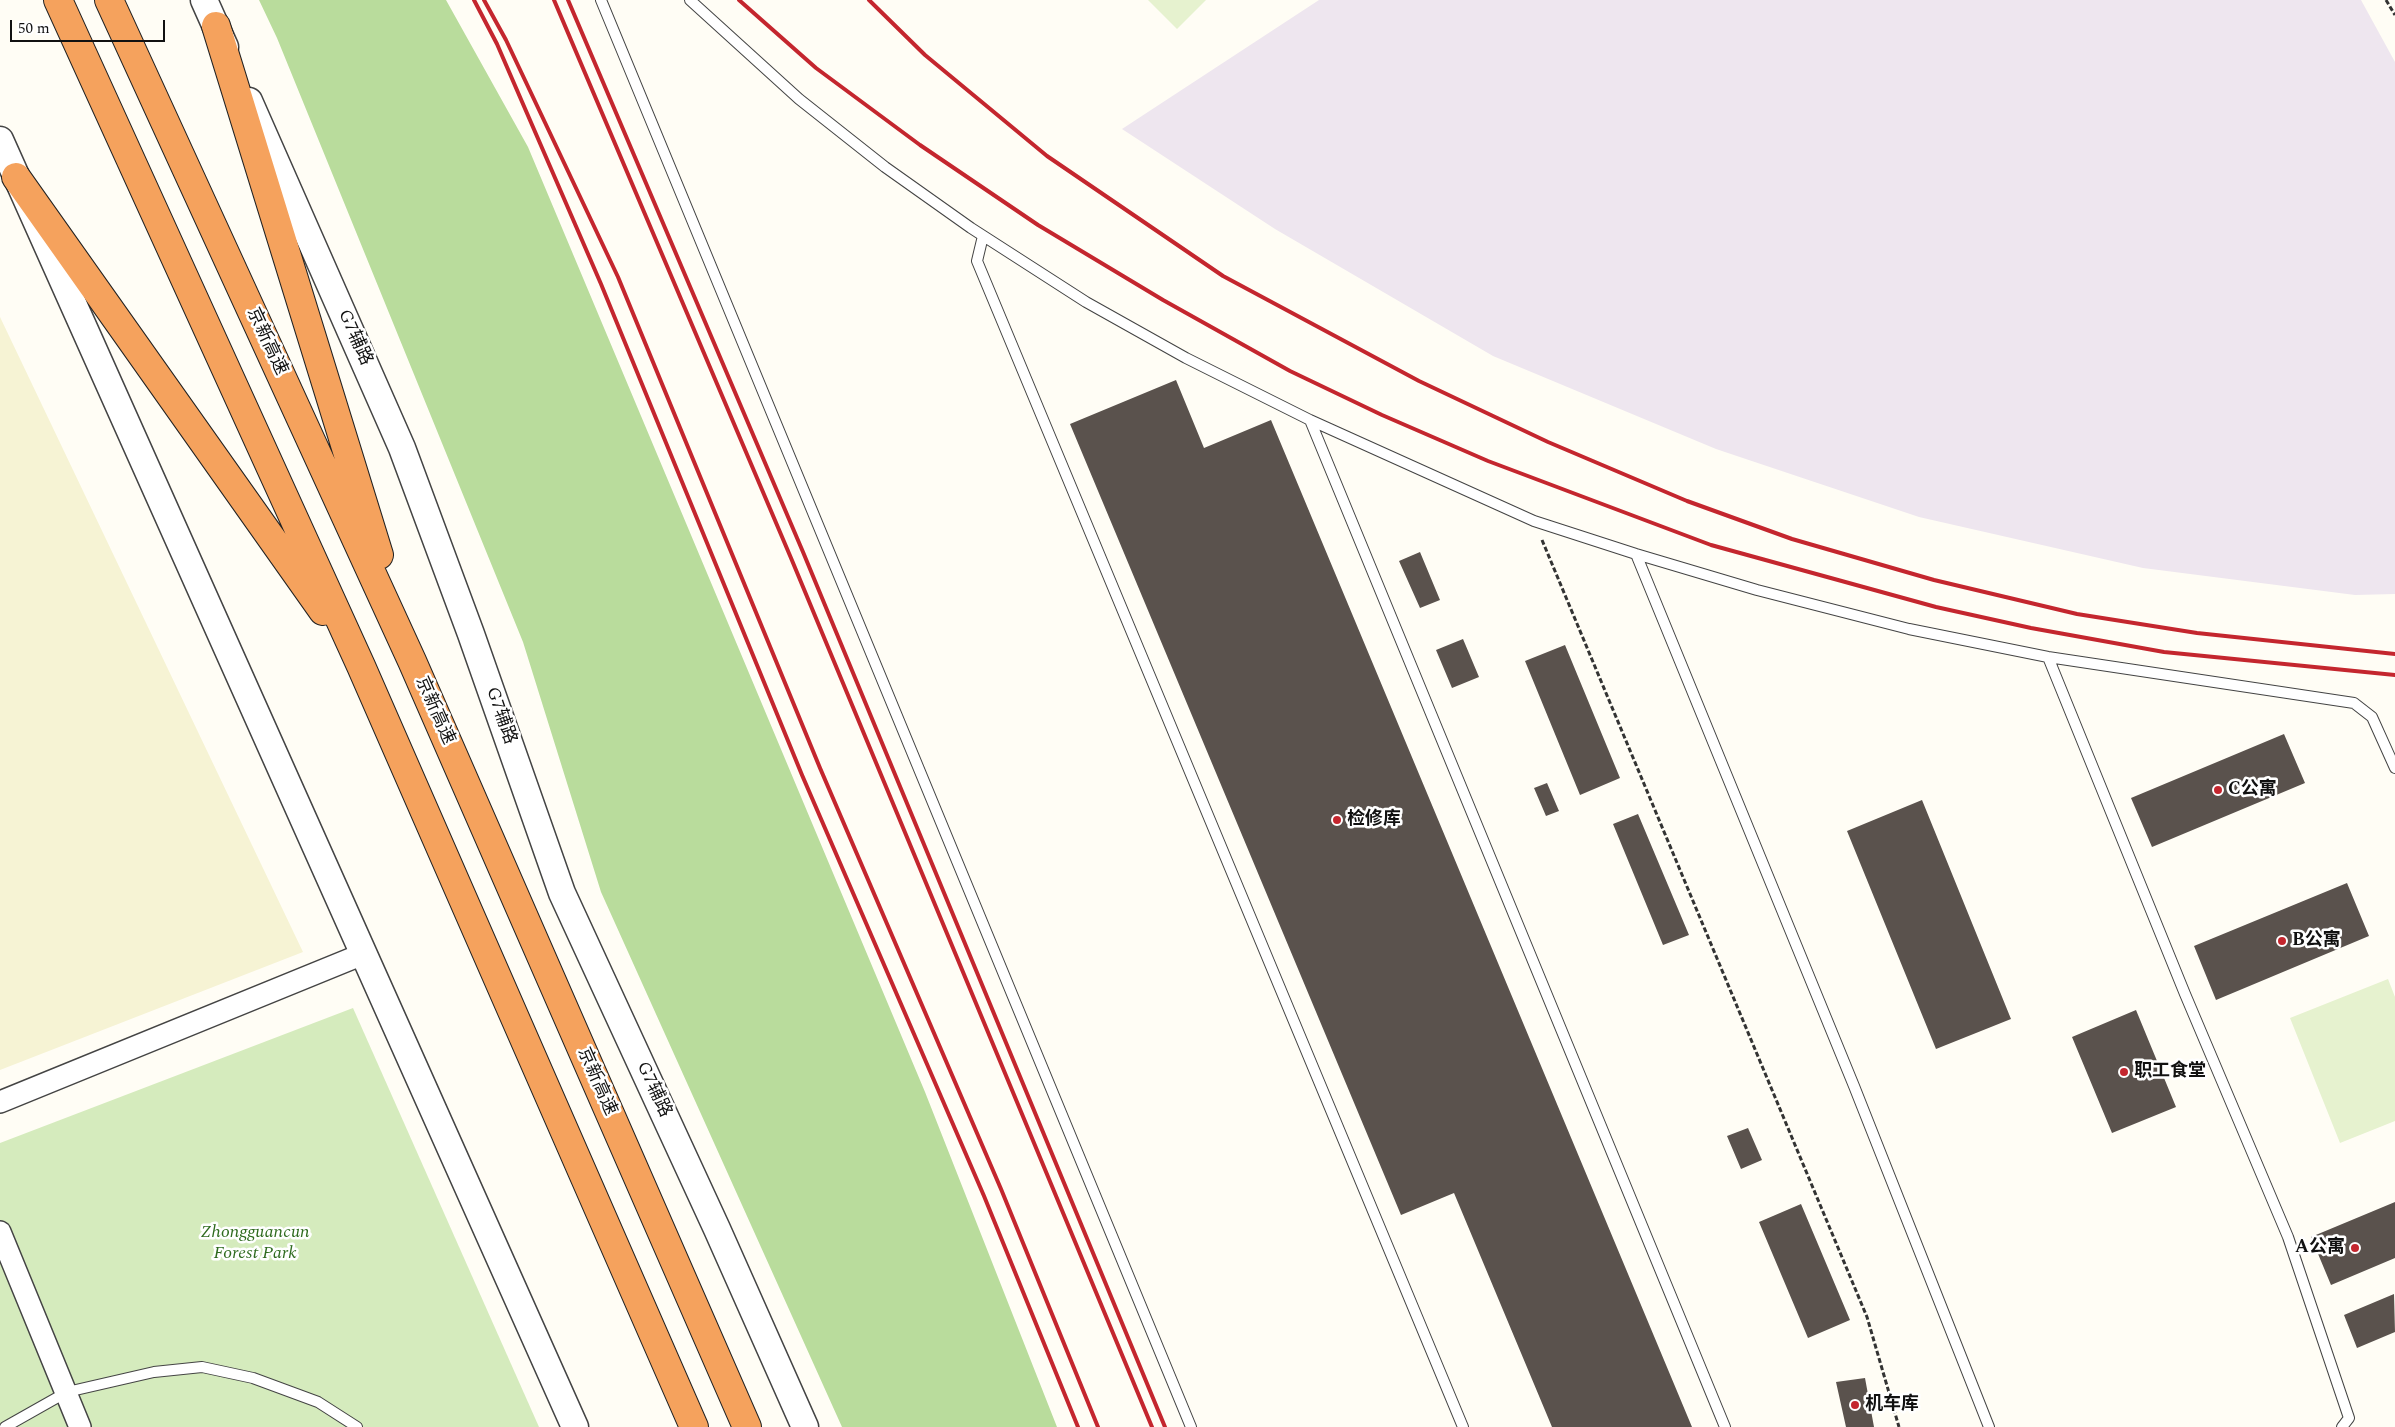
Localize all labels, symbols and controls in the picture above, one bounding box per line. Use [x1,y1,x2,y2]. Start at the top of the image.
scale bar [12,10,168,42]
text: 50 m [18,17,50,40]
street label: 京新高速 [241,305,291,379]
street label: G7辅路 [332,307,376,369]
street label: 京新高速 [409,674,459,748]
street label: G7辅路 [480,685,520,747]
place label: C公寓 [2228,779,2277,801]
marker: C公寓 [2212,784,2224,796]
place label: 检修库 [1347,809,1401,831]
marker: 检修库 [1331,814,1343,826]
place label: B公寓 [2292,930,2341,952]
marker: B公寓 [2276,935,2288,947]
street label: 京新高速 [571,1045,621,1119]
street label: G7辅路 [631,1059,675,1121]
place label: 职工食堂 [2134,1061,2206,1083]
marker: 职工食堂 [2118,1066,2130,1078]
park label: Zhongguancun Forest Park [200,1222,310,1264]
place label: A公寓 [2295,1237,2345,1259]
marker: A公寓 [2349,1242,2361,1254]
place label: 机车库 [1865,1394,1919,1416]
marker: 机车库 [1849,1399,1861,1411]

